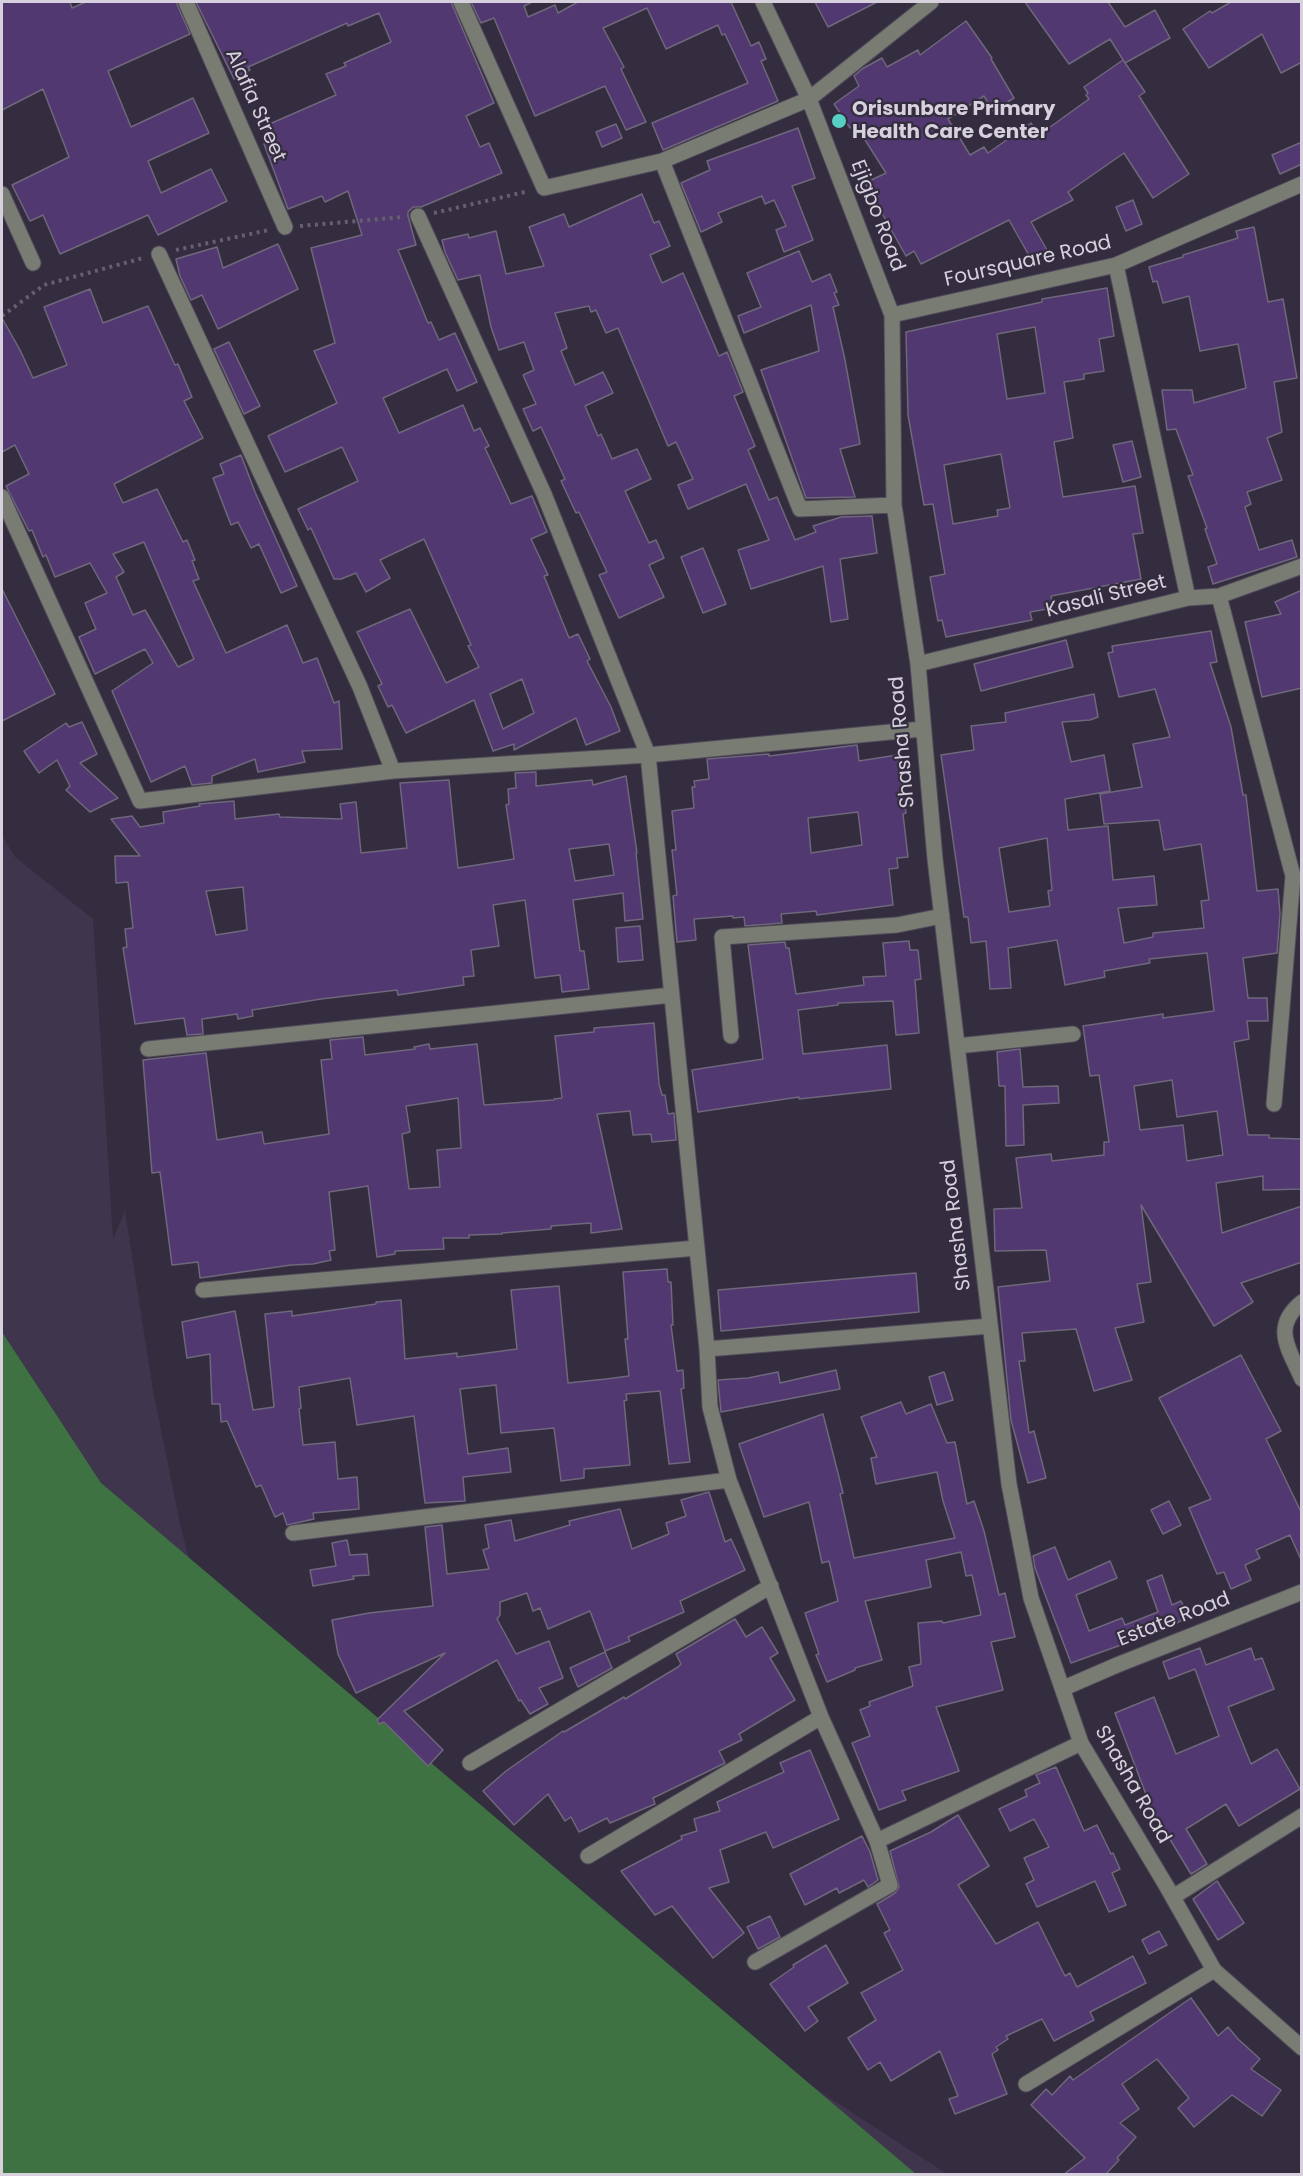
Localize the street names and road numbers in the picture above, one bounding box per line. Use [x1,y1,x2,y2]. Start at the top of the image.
street label: Alafia Street [219,46,291,166]
street label: Ejigbo Road [845,157,909,275]
street label: Foursquare Road [942,231,1114,293]
street label: Kasali Street [1043,570,1169,624]
street label: Shasha Road [885,675,921,809]
street label: Shasha Road [937,1158,977,1292]
street label: Estate Road [1114,1588,1234,1652]
street label: Shasha Road [1089,1722,1175,1848]

